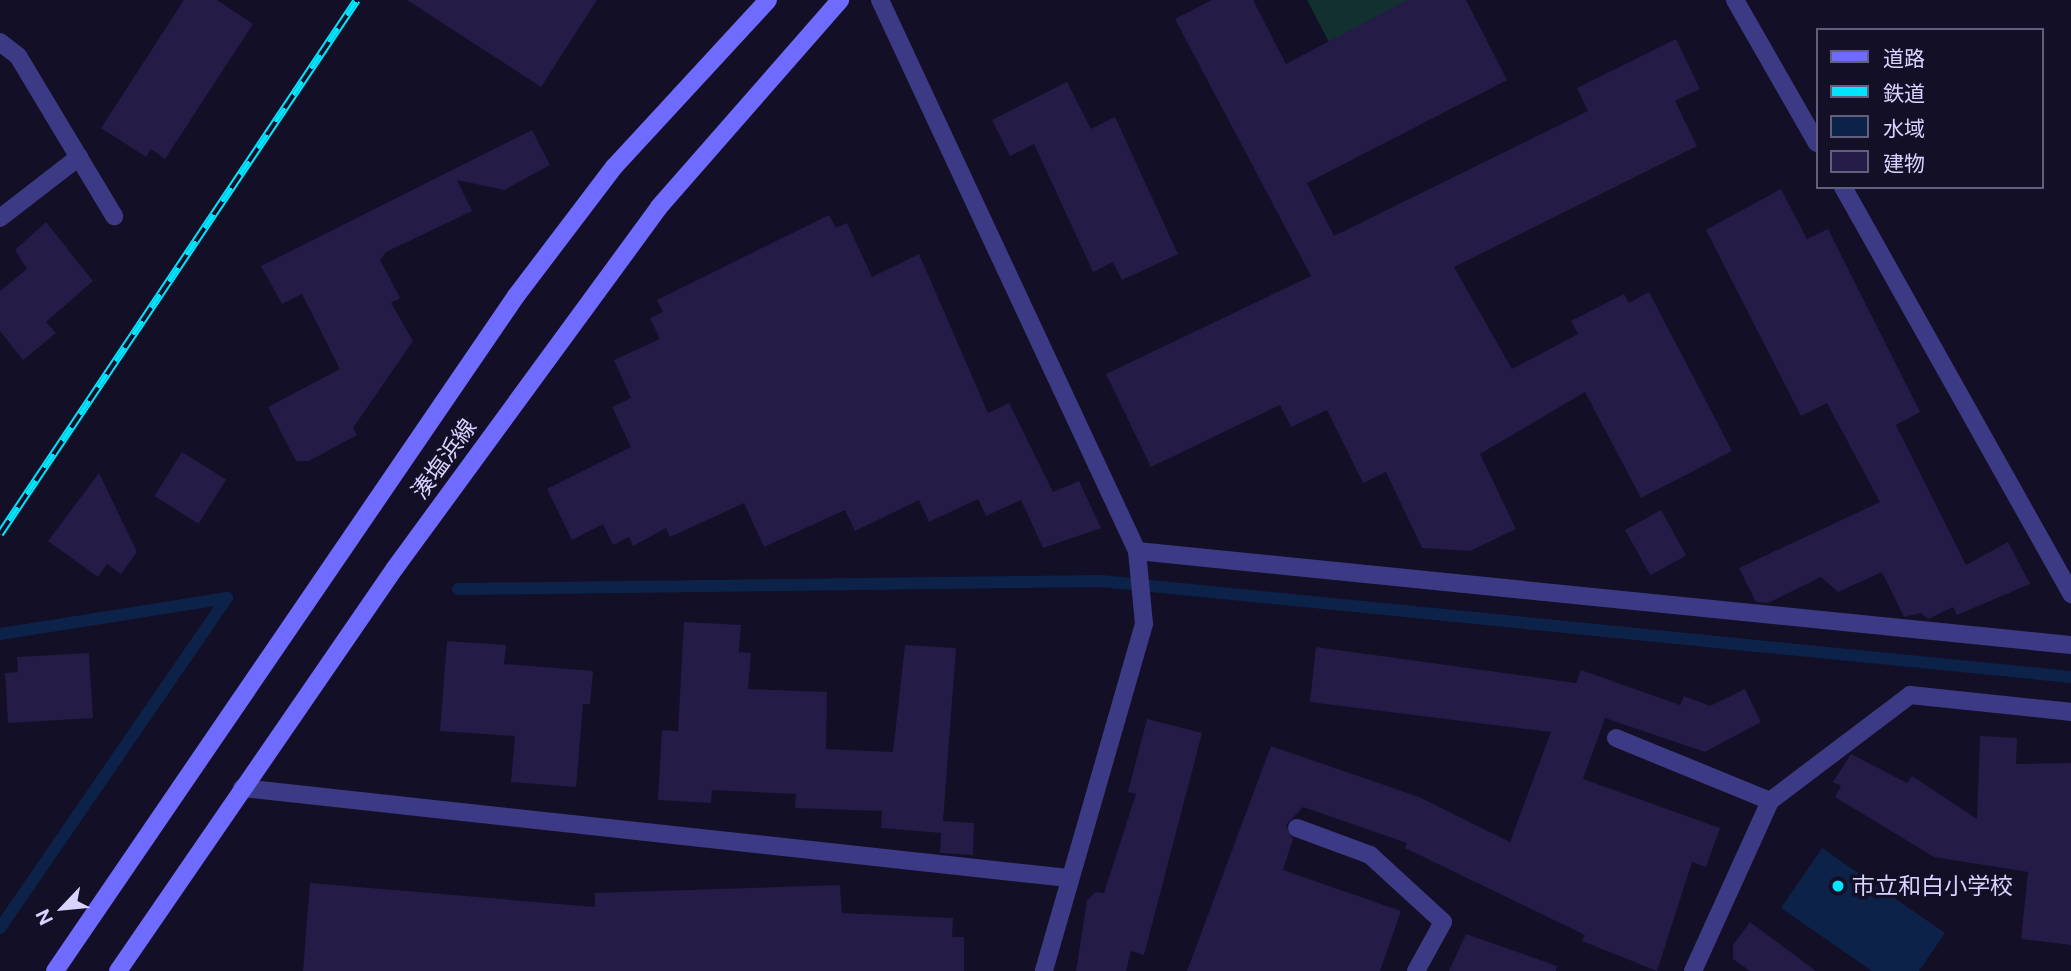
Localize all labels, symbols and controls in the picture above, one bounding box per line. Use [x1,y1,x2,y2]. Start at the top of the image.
legend [1815,28,2043,189]
text: 道路 [1883,46,1925,71]
text: 鉄道 [1883,81,1925,106]
text: 水域 [1883,116,1925,141]
text: 建物 [1883,151,1925,176]
street label: 湊塩浜線 [406,414,482,504]
place label: 市立和白小学校 [1852,872,2013,900]
north arrow [28,873,98,943]
marker: 市立和白小学校 [1830,878,1846,894]
text: N [31,906,57,929]

